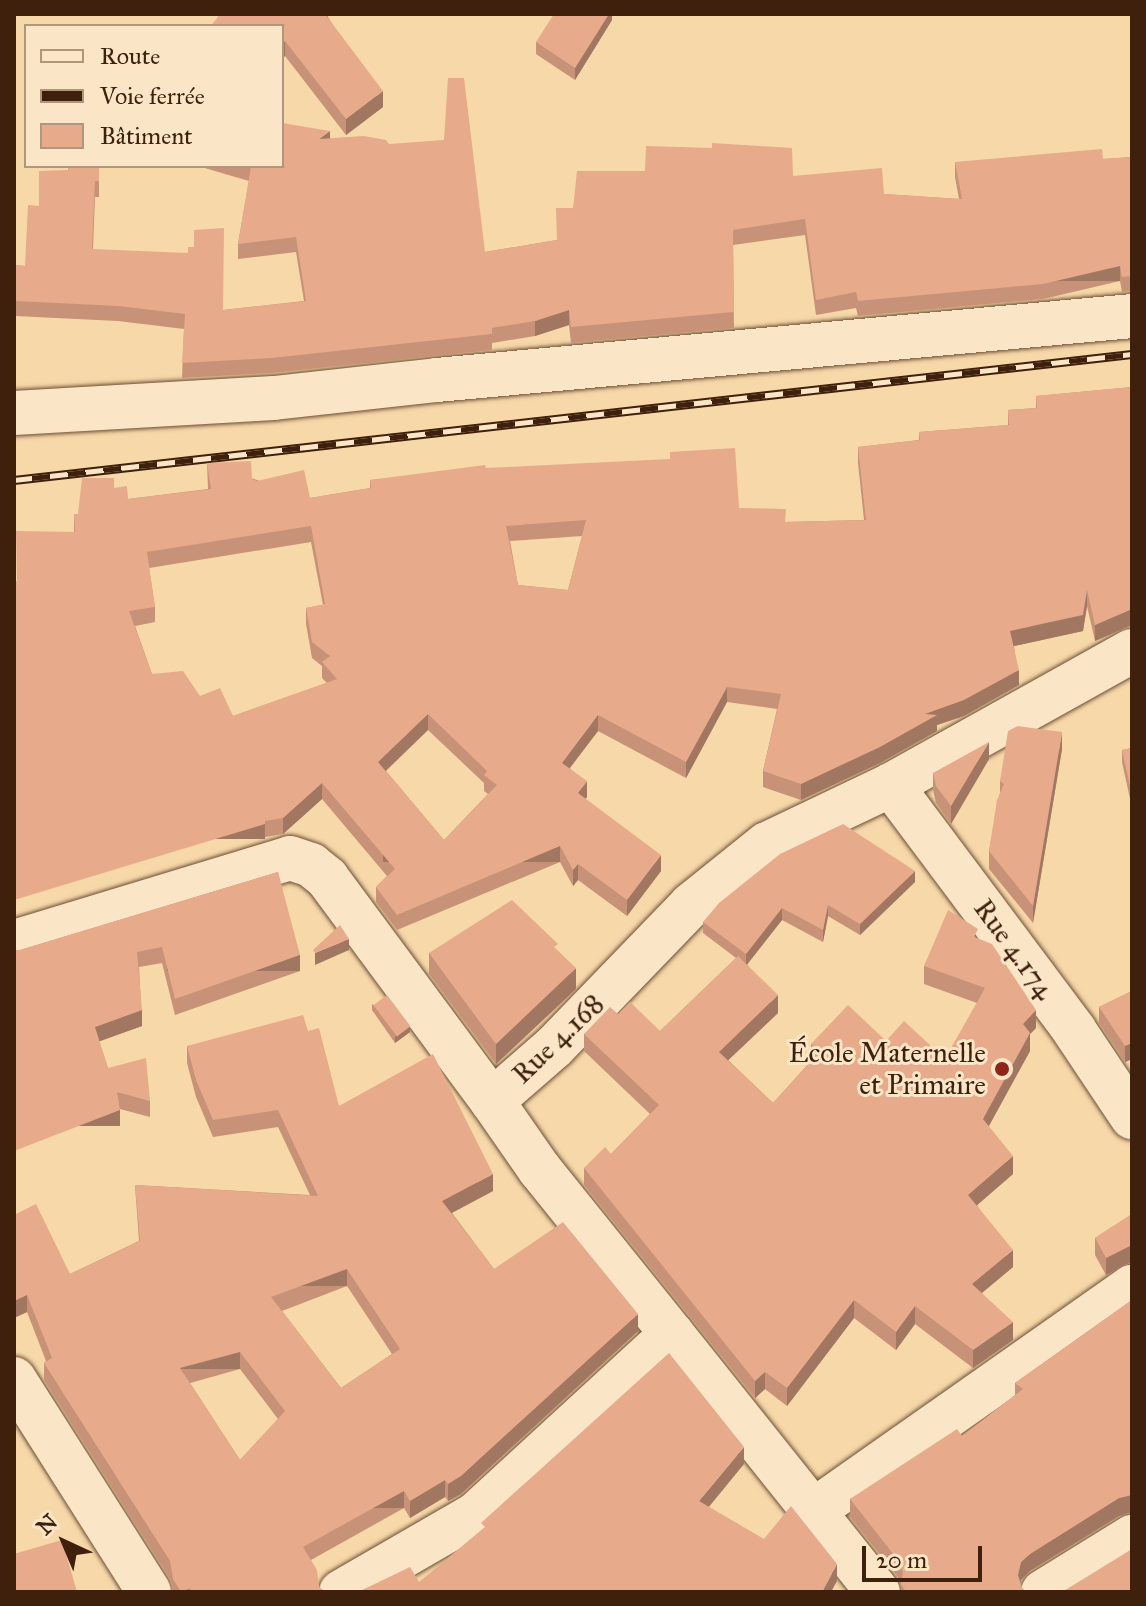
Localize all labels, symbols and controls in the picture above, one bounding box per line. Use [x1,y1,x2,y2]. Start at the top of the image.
legend [24,24,284,168]
text: Route [100,41,160,71]
text: Voie ferrée [100,81,205,111]
text: Bâtiment [100,121,193,151]
street label: Rue 4.174 [967,893,1061,1005]
street label: Rue 4.168 [505,987,611,1091]
place label: École Maternelle et Primaire [788,1036,986,1102]
marker: École Maternelle et Primaire [993,1060,1011,1078]
north arrow [24,1502,104,1582]
text: N [31,1508,63,1541]
scale bar [866,1530,986,1580]
text: 20 m [876,1545,927,1575]

